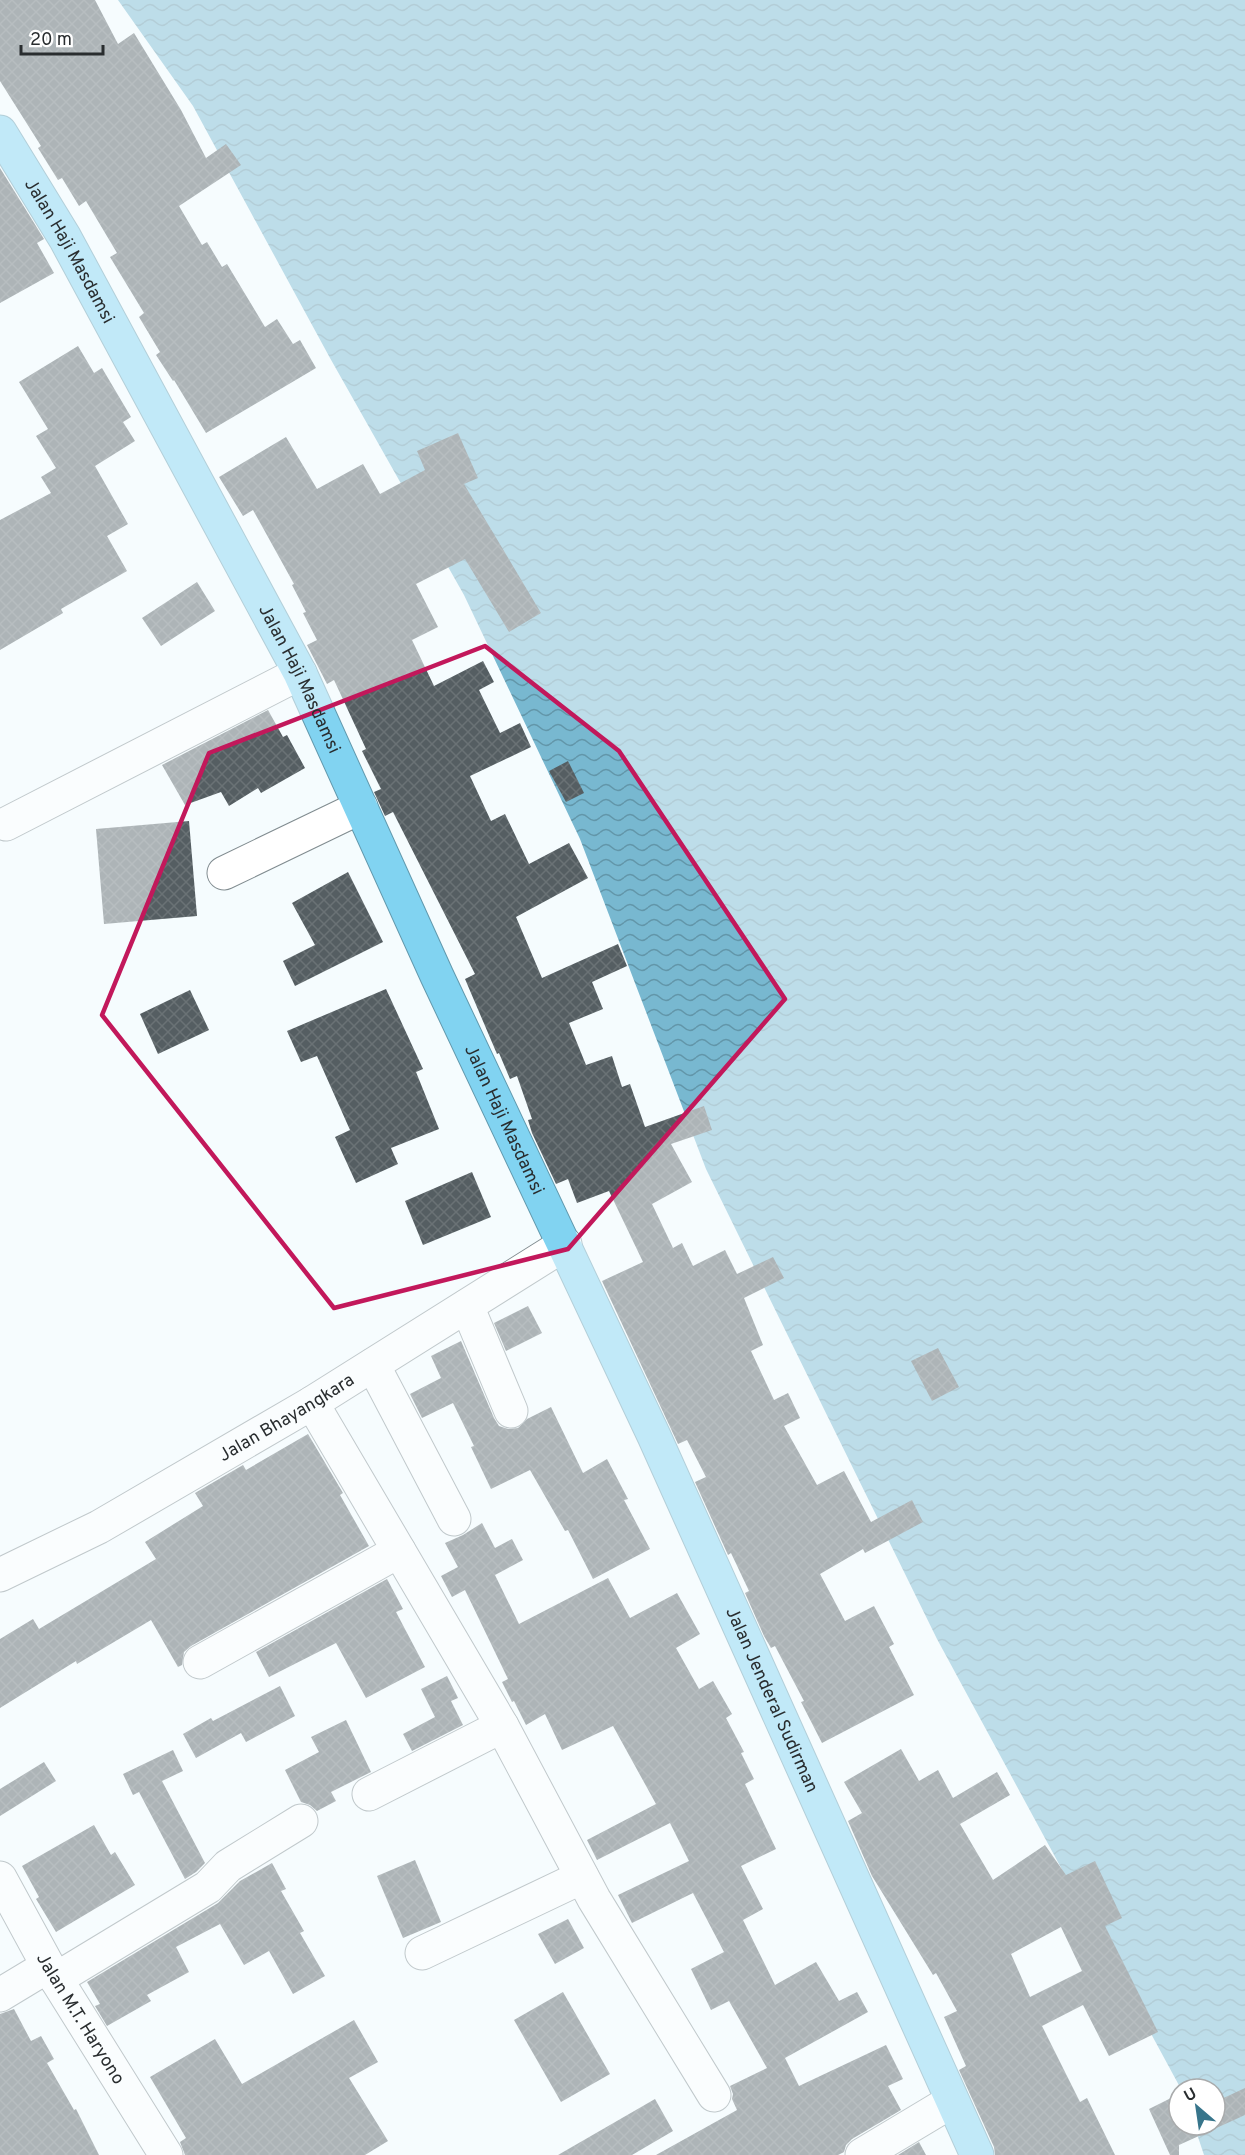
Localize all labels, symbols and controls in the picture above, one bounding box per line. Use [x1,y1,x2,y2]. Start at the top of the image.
scale bar [21,18,104,56]
text: 20 m [30,29,72,52]
street label: Jalan Haji Masdamsi [18,175,119,328]
street label: Jalan Haji Masdamsi [252,601,345,758]
street label: Jalan Haji Masdamsi [458,1041,549,1199]
street label: Jalan Bhayangkara [215,1369,359,1468]
street label: Jalan Jenderal Sudirman [719,1604,823,1797]
street label: Jalan M.T. Haryono [30,1949,129,2089]
north arrow [1167,2077,1227,2137]
text: U [1181,2084,1201,2107]

